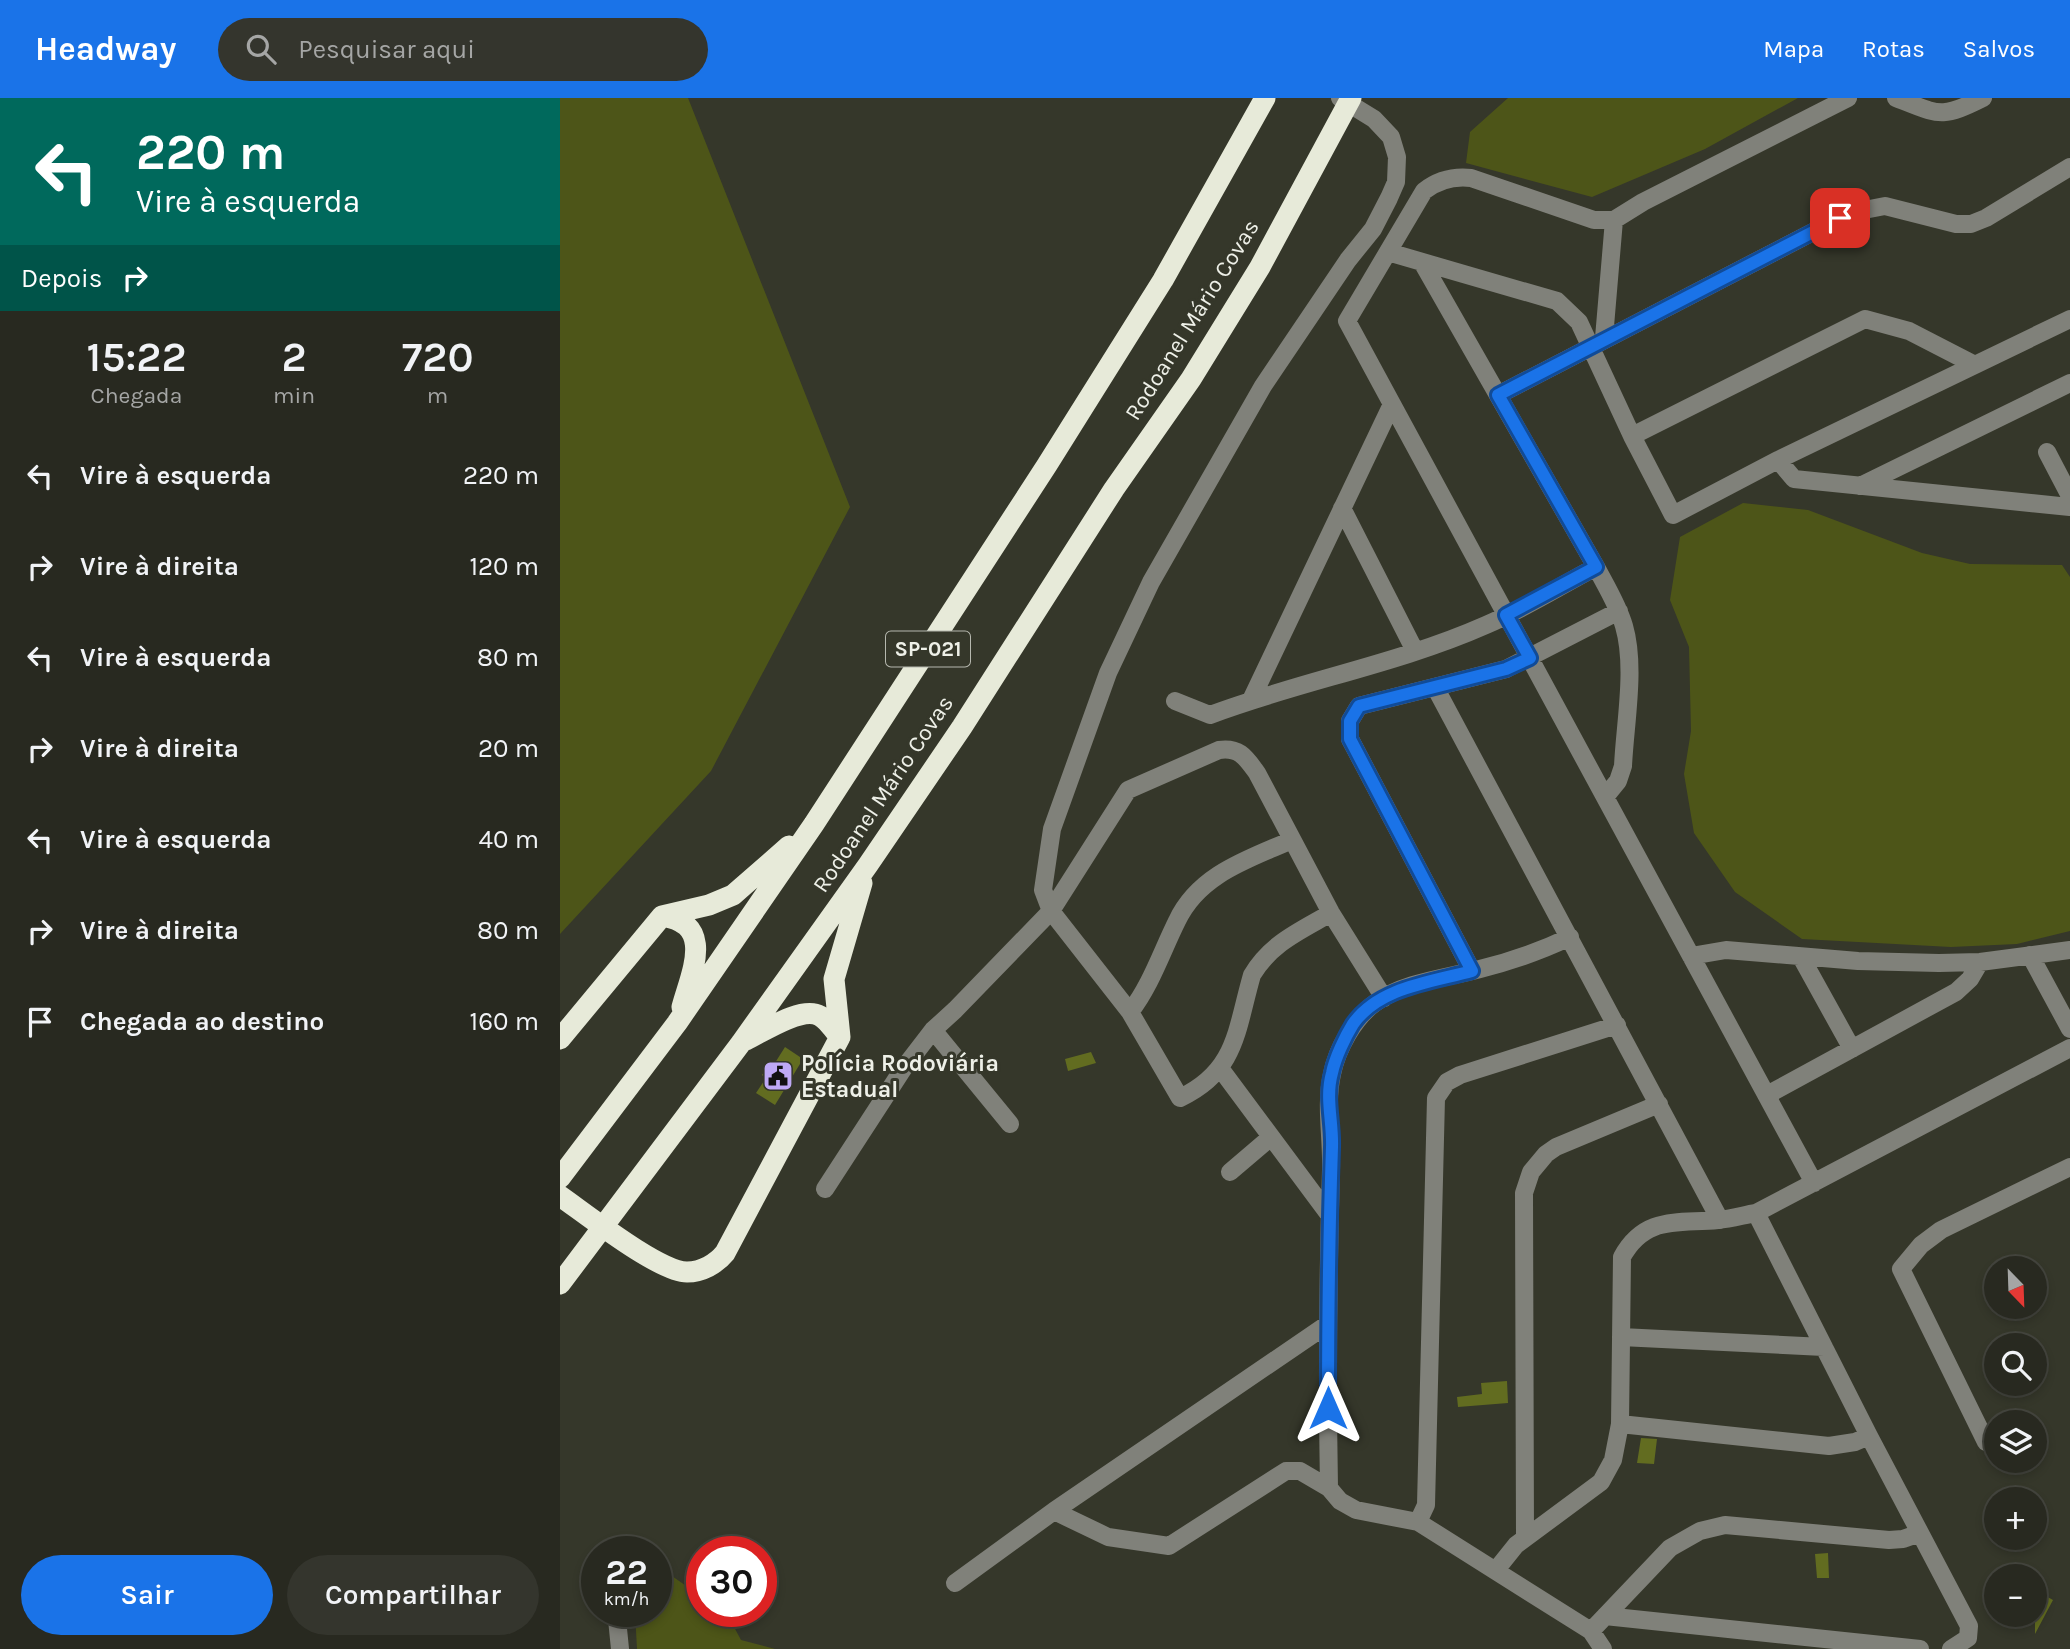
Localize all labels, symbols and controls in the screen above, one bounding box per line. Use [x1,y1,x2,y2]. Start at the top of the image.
search box [218,18,708,81]
text: Headway [35,30,176,68]
icon: search [242,30,280,68]
text: Pesquisar aqui [298,34,475,65]
text: Mapa [1763,35,1824,63]
text: Rotas [1862,35,1925,63]
text: Salvos [1963,35,2035,63]
text: 220 m [136,124,285,181]
icon: left [21,126,112,217]
text: Vire à esquerda [136,183,360,220]
pin [1810,188,1870,248]
icon: arrive [1821,199,1859,237]
street label: Rodoanel Mário Covas [1119,215,1265,425]
icon: right [116,259,154,297]
text: Depois [21,263,102,294]
text: 15:22 [86,332,187,382]
text: 2 [282,332,307,382]
text: 720 [402,332,474,382]
text: Chegada [91,382,182,409]
text: min [273,382,315,409]
text: m [427,382,448,409]
icon: left [21,457,59,495]
text: Vire à esquerda [80,460,271,491]
text: 220 m [463,460,539,491]
icon: right [21,548,59,586]
text: Vire à direita [80,551,239,582]
text: 120 m [469,551,539,582]
road number: SP-021 [886,632,970,666]
icon: left [21,639,59,677]
text: Vire à esquerda [80,642,271,673]
text: 80 m [477,642,539,673]
street label: Rodoanel Mário Covas [807,691,959,897]
icon: right [21,730,59,768]
text: Vire à direita [80,733,239,764]
text: 20 m [478,733,539,764]
icon: left [21,821,59,859]
text: Vire à esquerda [80,824,271,855]
text: 40 m [479,824,539,855]
icon: right [21,912,59,950]
text: Vire à direita [80,915,239,946]
text: 80 m [477,915,539,946]
icon: arrive [21,1003,59,1041]
text: Chegada ao destino [80,1006,324,1037]
text: 160 m [470,1006,539,1037]
place label: Polícia Rodoviária Estadual [801,1050,999,1103]
public building icon: Polícia Rodoviária Estadual [761,1059,795,1093]
north arrow [1984,1256,2048,1320]
map controls [1984,1256,2047,1627]
button: search [1984,1333,2047,1396]
position arrow [1291,1371,1365,1445]
button: layers [1984,1410,2047,1473]
button: + [1984,1487,2047,1550]
speed limit sign: 30 [686,1536,777,1627]
text: 22 [605,1552,648,1593]
button: Sair [21,1555,273,1635]
button: Compartilhar [287,1555,539,1635]
button: − [1984,1564,2047,1627]
text: km/h [604,1588,649,1610]

